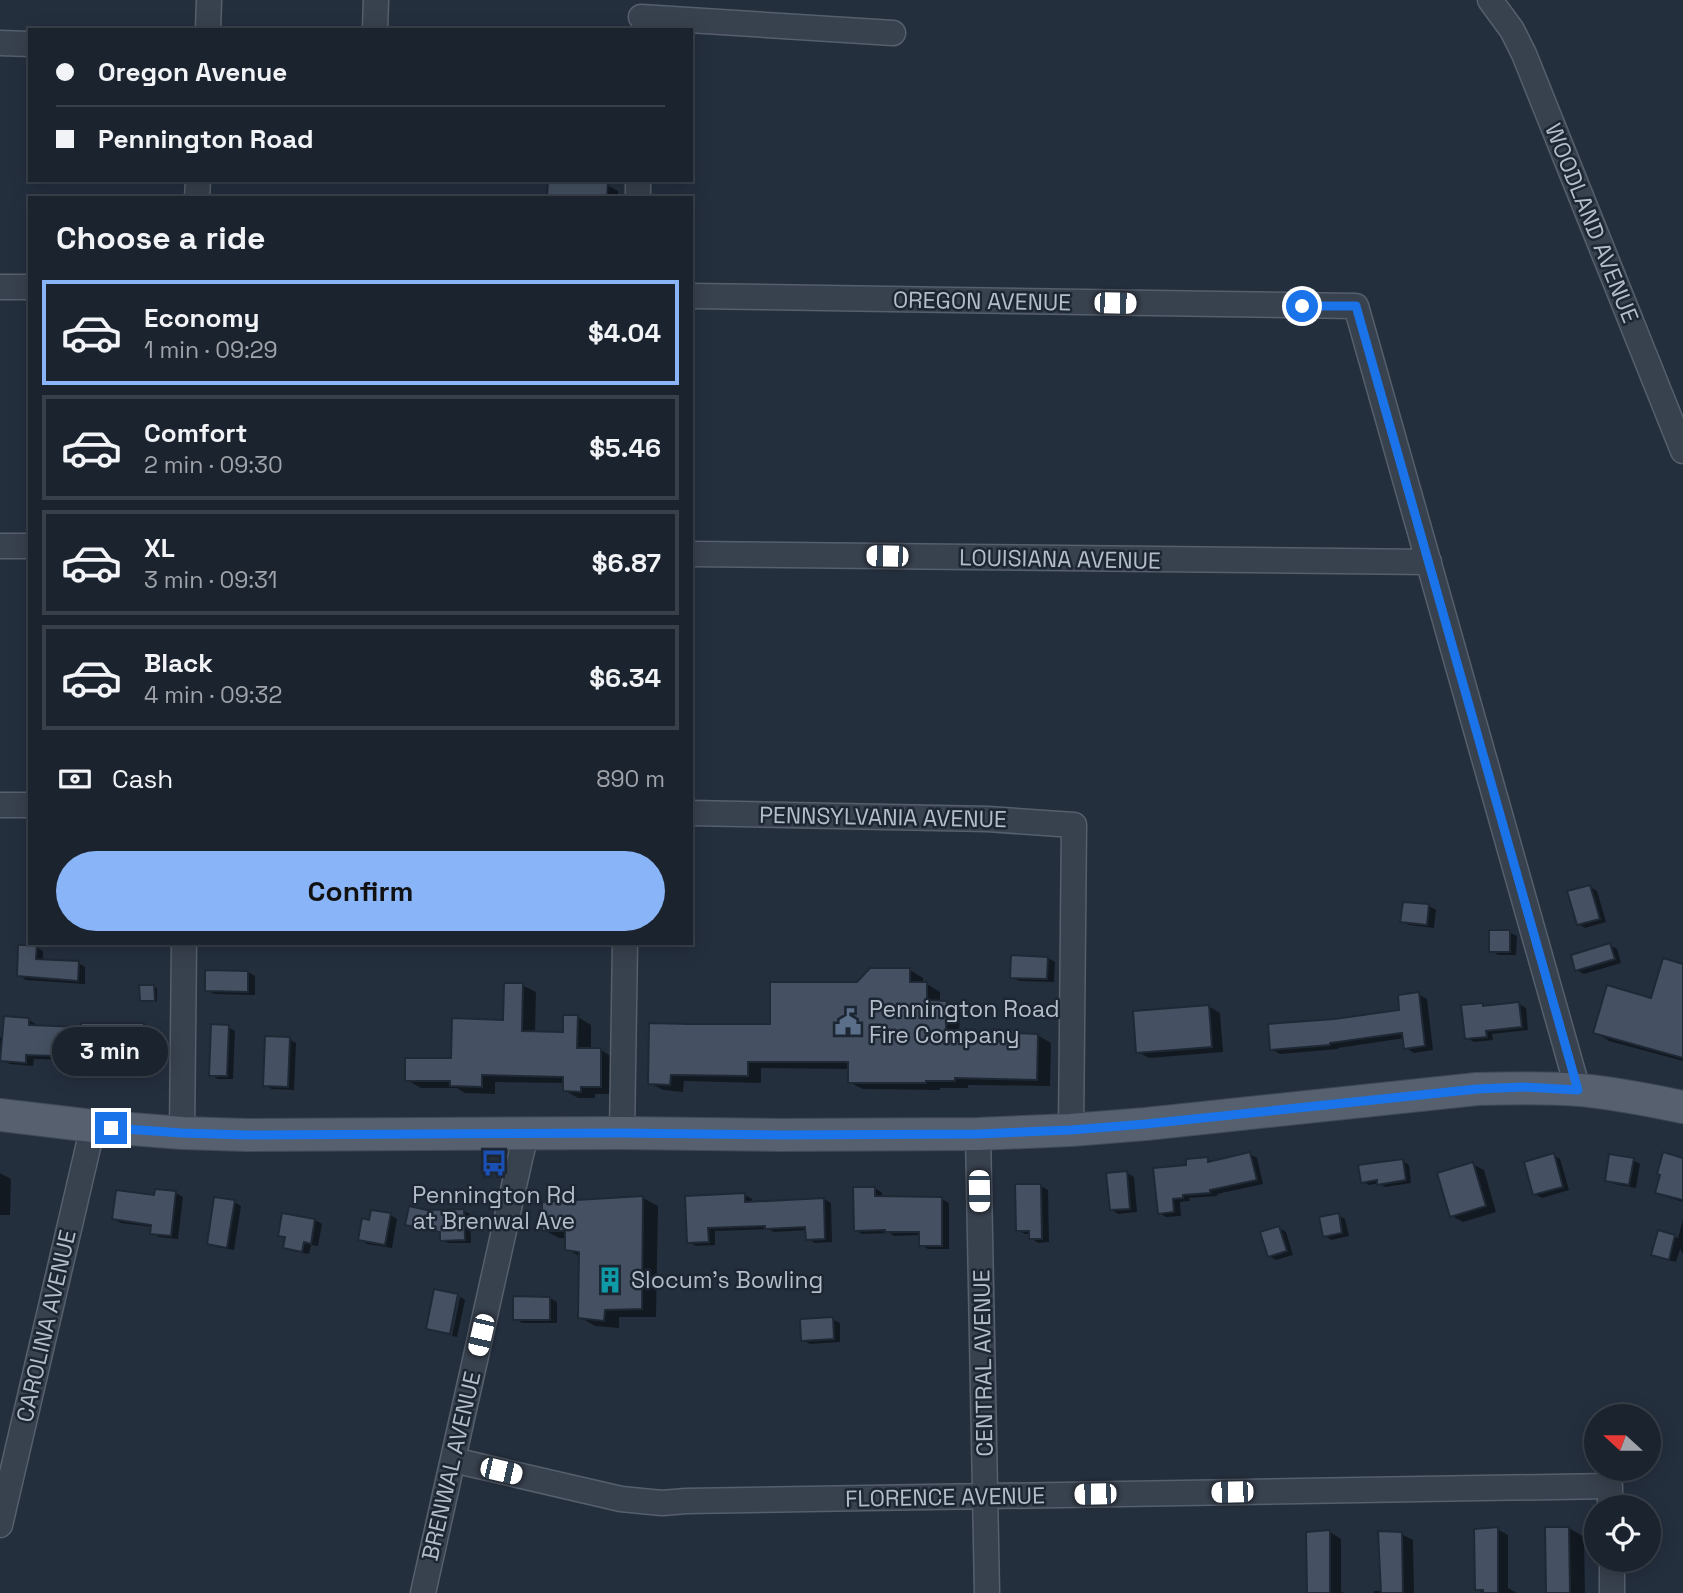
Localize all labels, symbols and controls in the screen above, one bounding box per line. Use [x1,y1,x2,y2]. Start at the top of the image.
text: Oregon Avenue [98,55,287,89]
street label: WOODLAND AVENUE [1538,119,1646,327]
text: Pennington Road [98,122,314,156]
text: Choose a ride [56,218,266,258]
street label: OREGON AVENUE [893,284,1071,318]
route start [1286,290,1318,322]
car [1094,292,1137,314]
icon: car [60,301,123,364]
text: Economy [144,301,260,335]
text: $4.04 [588,316,661,350]
text: 1 min · 09:29 [144,335,278,365]
icon: car [60,416,123,479]
text: Comfort [144,416,247,450]
text: $5.46 [589,431,661,465]
text: 2 min · 09:30 [144,450,283,480]
icon: car [60,531,123,594]
text: XL [144,531,175,565]
street label: LOUISIANA AVENUE [959,542,1161,576]
car [866,545,909,567]
text: $6.87 [592,546,661,580]
text: 3 min · 09:31 [144,565,277,595]
icon: car [60,646,123,709]
text: Black [144,646,213,680]
text: $6.34 [589,661,661,695]
text: 4 min · 09:32 [144,680,282,710]
icon: cash [56,760,94,798]
text: Cash [112,762,173,796]
text: 890 m [596,764,665,794]
street label: PENNSYLVANIA AVENUE [759,800,1007,834]
button: Confirm [56,851,665,931]
place label: Pennington Road Fire Company [869,994,1060,1050]
public building icon: Pennington Road Fire Company [833,1007,863,1037]
callout: 3 min [53,1026,169,1076]
text: 3 min [80,1036,140,1066]
route end [95,1112,127,1144]
bus stop icon: Pennington Rd at Brenwal Ave [479,1148,509,1178]
car [969,1170,990,1212]
place label: Pennington Rd at Brenwal Ave [412,1180,576,1236]
street label: CAROLINA AVENUE [9,1227,83,1425]
building icon: Slocum's Bowling [595,1265,625,1295]
place label: Slocum's Bowling [631,1265,823,1295]
street label: CENTRAL AVENUE [966,1269,1000,1457]
car [467,1312,496,1358]
street label: BRENWAL AVENUE [415,1368,487,1564]
north arrow [1584,1404,1661,1480]
map controls [1584,1404,1661,1572]
car [479,1456,524,1486]
street label: FLORENCE AVENUE [845,1480,1045,1514]
car [1211,1481,1254,1503]
car [1074,1483,1117,1505]
button: locate [1584,1495,1661,1572]

